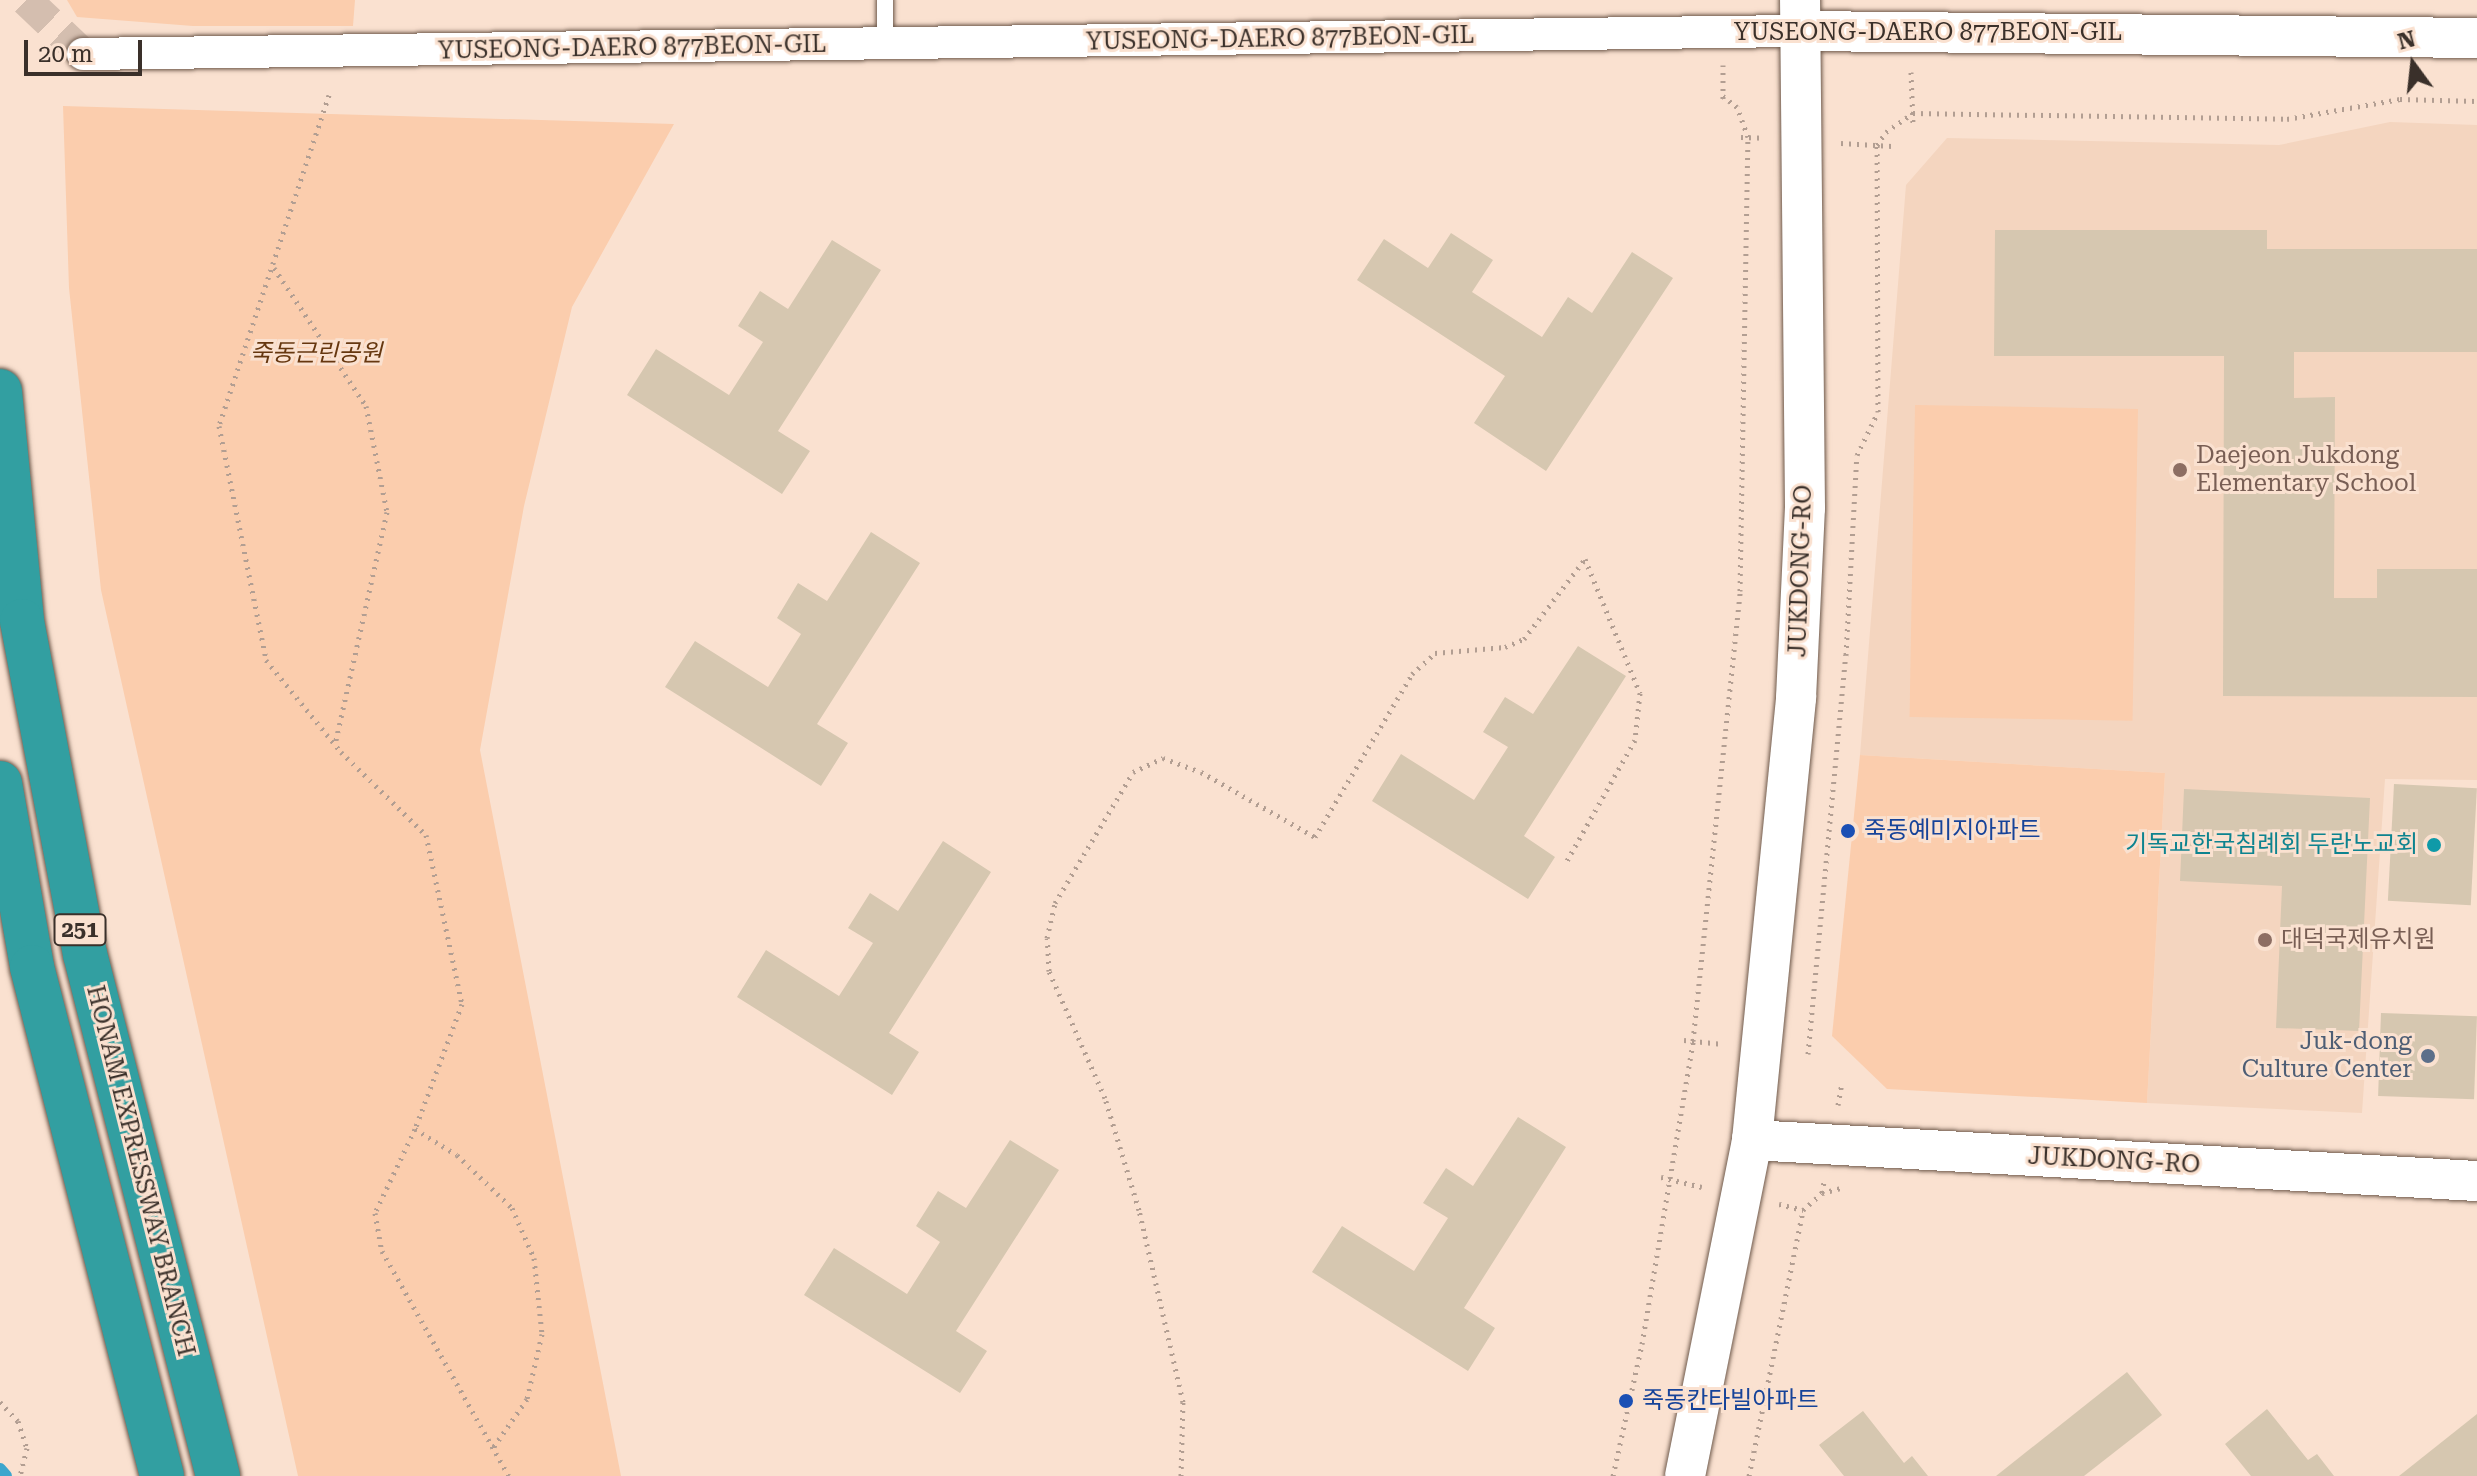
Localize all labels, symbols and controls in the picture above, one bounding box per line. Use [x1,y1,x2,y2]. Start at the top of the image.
street label: YUSEONG-DAERO 877BEON-GIL [1734,19,2122,47]
street label: YUSEONG-DAERO 877BEON-GIL [1086,21,1474,57]
scale bar [28,24,146,74]
north arrow [2373,24,2453,104]
text: N [2395,26,2418,55]
street label: YUSEONG-DAERO 877BEON-GIL [438,30,826,66]
text: 20 m [38,40,93,68]
park label: 죽동근린공원 [250,340,382,368]
place label: Daejeon Jukdong Elementary School [2196,442,2416,498]
marker: Daejeon Jukdong Elementary School [2171,461,2189,479]
street label: JUKDONG-RO [1784,484,1818,658]
place label: 죽동예미지아파트 [1864,817,2041,845]
marker: 죽동예미지아파트 [1839,822,1857,840]
place label: 기독교한국침례회 두란노교회 [2125,831,2418,859]
marker: 기독교한국침례회 두란노교회 [2425,836,2443,854]
road number: 251 [52,912,108,948]
place label: 대덕국제유치원 [2281,926,2436,954]
marker: 대덕국제유치원 [2256,931,2274,949]
street label: HONAM EXPRESSWAY BRANCH [80,983,200,1359]
place label: Juk-dong Culture Center [2242,1028,2412,1084]
marker: Juk-dong Culture Center [2419,1047,2437,1065]
street label: JUKDONG-RO [2027,1142,2201,1180]
place label: 죽동칸타빌아파트 [1642,1387,1819,1415]
marker: 죽동칸타빌아파트 [1617,1392,1635,1410]

